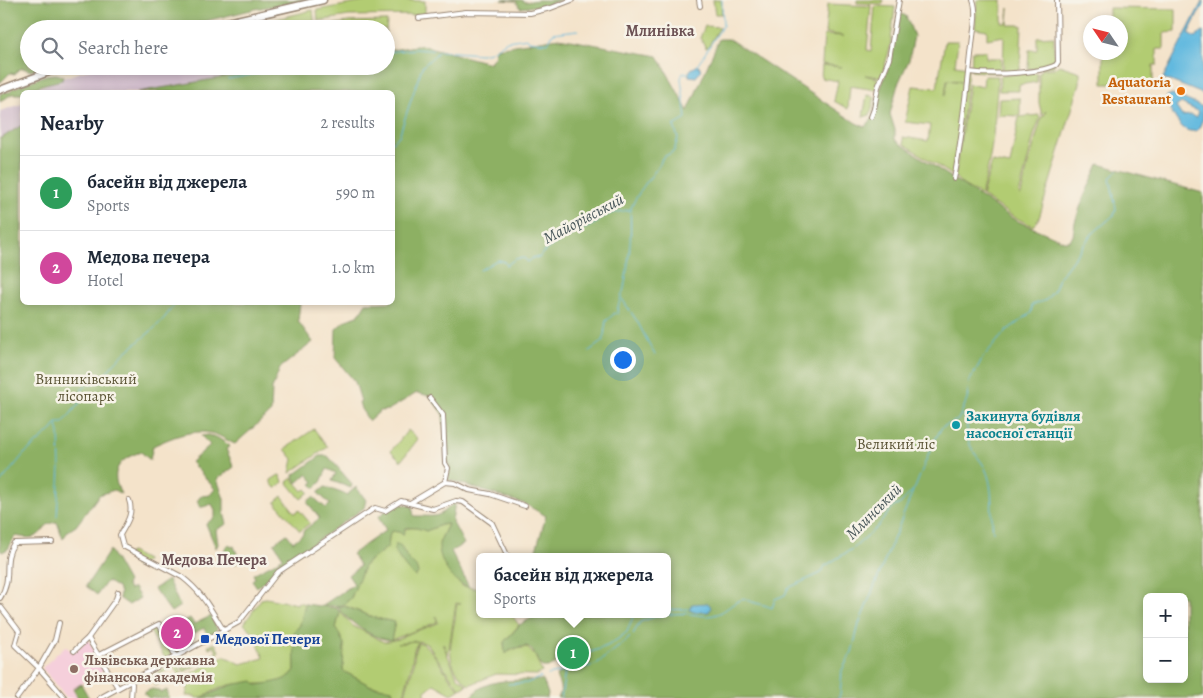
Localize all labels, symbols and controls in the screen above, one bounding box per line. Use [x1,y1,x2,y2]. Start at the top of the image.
north arrow [1083,15,1128,60]
search box [20,20,395,75]
district label: Млинівка [625,20,695,42]
icon: search [38,34,66,62]
text: Search here [78,35,168,61]
place label: Aquatoria Restaurant [1102,72,1172,109]
marker: Aquatoria Restaurant [1175,85,1187,97]
text: Nearby [40,109,103,137]
text: 2 results [320,112,375,134]
text: басейн від джерела [87,169,247,195]
text: 1 [53,182,59,204]
text: 590 m [336,182,375,204]
water label: Майорівський [539,188,628,249]
text: Sports [87,195,130,217]
text: Медова печера [87,244,210,270]
text: 2 [52,257,60,279]
text: 1.0 km [332,257,375,279]
text: Hotel [87,270,123,292]
your location [610,347,636,373]
park label: Винниківський лісопарк [35,369,137,406]
place label: Закинута будівля насосної станції [966,406,1081,443]
marker: Закинута будівля насосної станції [950,419,962,431]
park label: Великий ліс [857,434,935,454]
water label: Млинський [841,479,907,545]
district label: Медова Печера [161,549,267,571]
popup [476,553,671,618]
text: басейн від джерела [493,562,654,588]
text: Sports [493,588,536,610]
map controls [1143,593,1188,683]
button: + [1143,593,1188,638]
pin: 2 [161,614,193,652]
place label: Медової Печери [215,629,321,649]
marker: Медової Печери [199,633,211,645]
pin: 1 [557,634,589,672]
button: − [1143,638,1188,683]
place label: Львівська державна фінансова академія [84,650,216,687]
marker: Львівська державна фінансова академія [68,663,80,675]

